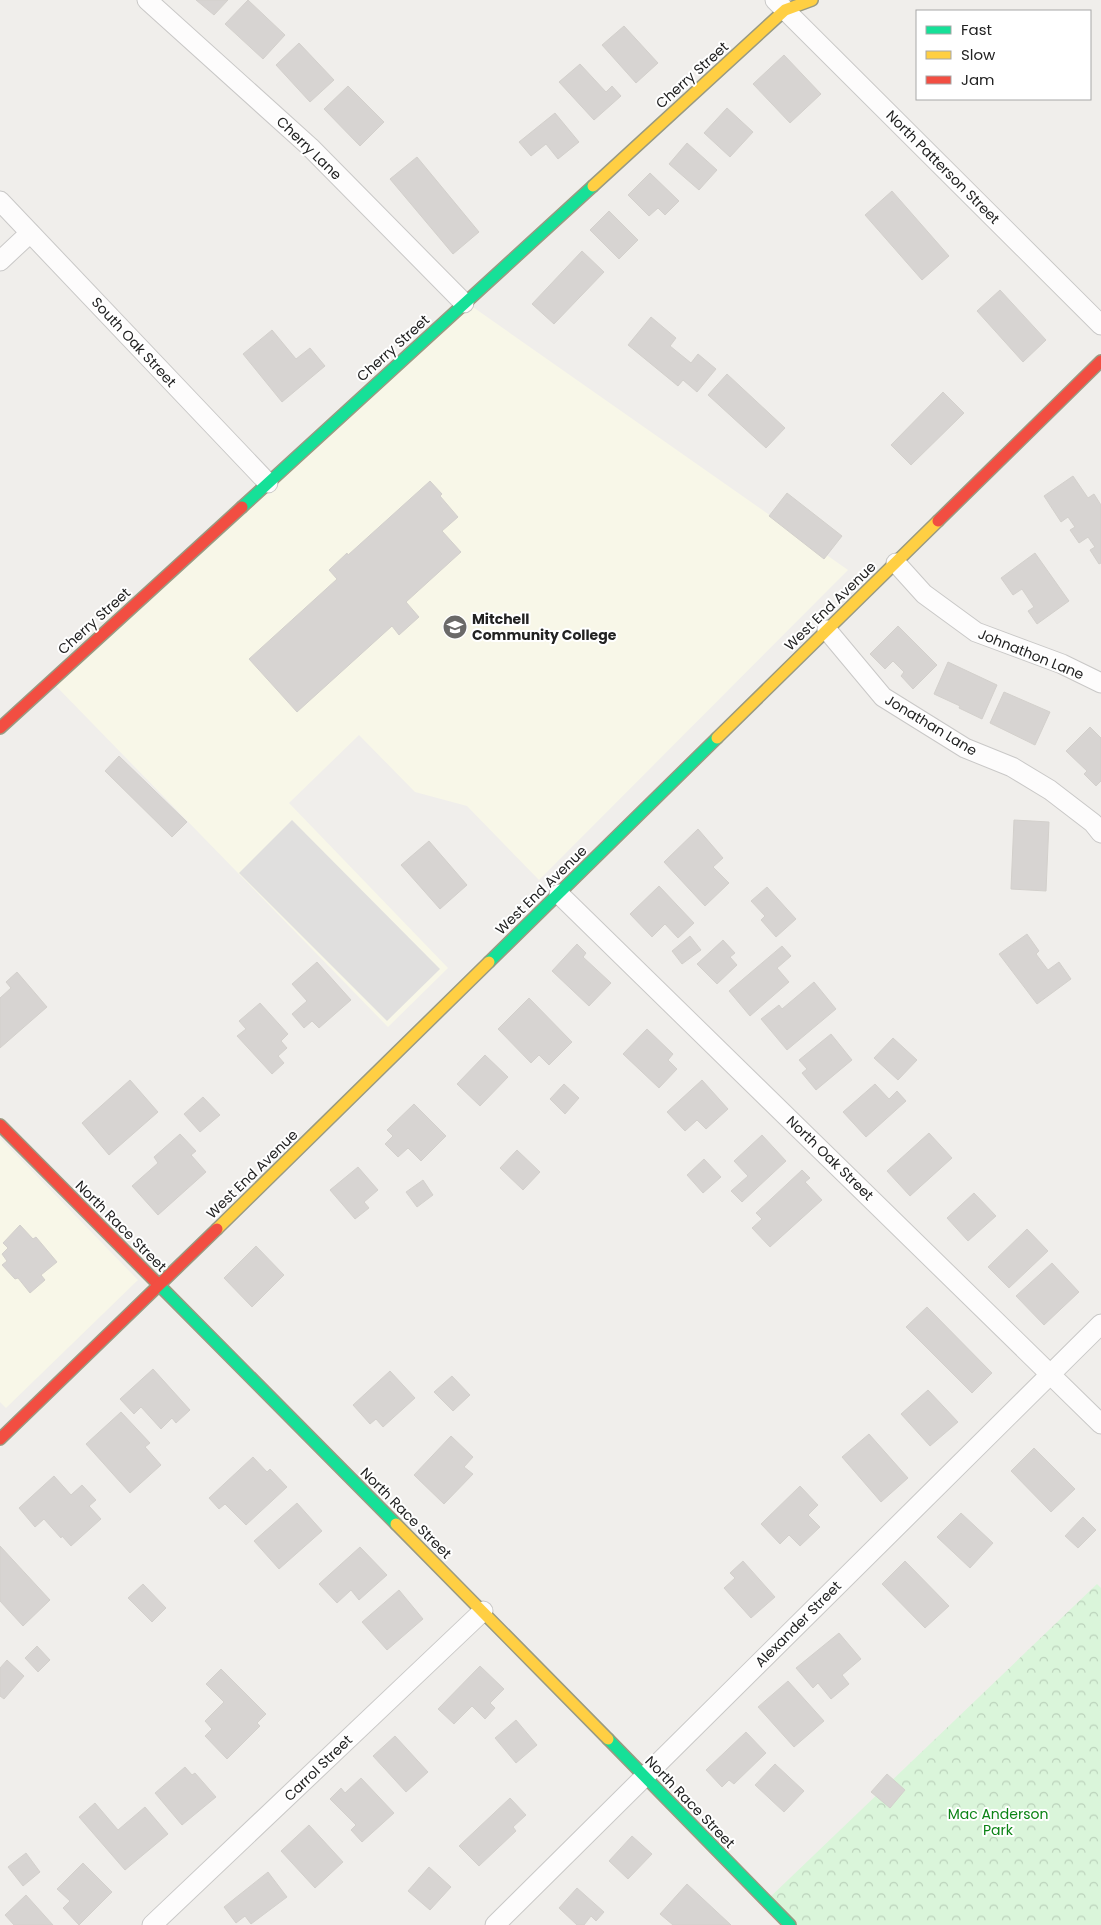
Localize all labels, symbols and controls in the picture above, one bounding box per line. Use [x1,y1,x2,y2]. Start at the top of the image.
legend [916,10,1091,100]
text: Fast [961,19,992,40]
street label: Cherry Street [651,37,733,113]
text: Slow [961,44,996,65]
text: Jam [961,69,995,90]
street label: North Patterson Street [882,106,1004,228]
street label: Cherry Lane [272,112,346,184]
street label: South Oak Street [87,293,181,391]
street label: Cherry Street [352,310,434,386]
street label: West End Avenue [780,557,880,655]
street label: Cherry Street [53,583,135,659]
place label: Mitchell Community College [472,609,617,645]
school or university icon: Mitchell Community College [442,614,468,640]
street label: Johnathon Lane [975,624,1087,684]
street label: Jonathan Lane [881,690,981,761]
street label: West End Avenue [491,841,591,939]
street label: North Oak Street [782,1111,878,1205]
street label: West End Avenue [202,1125,302,1223]
street label: North Race Street [71,1176,171,1276]
street label: North Race Street [356,1463,456,1563]
street label: Alexander Street [750,1576,846,1672]
street label: Carrol Street [279,1730,357,1806]
street label: North Race Street [641,1751,739,1853]
park label: Mac Anderson Park [948,1804,1048,1840]

